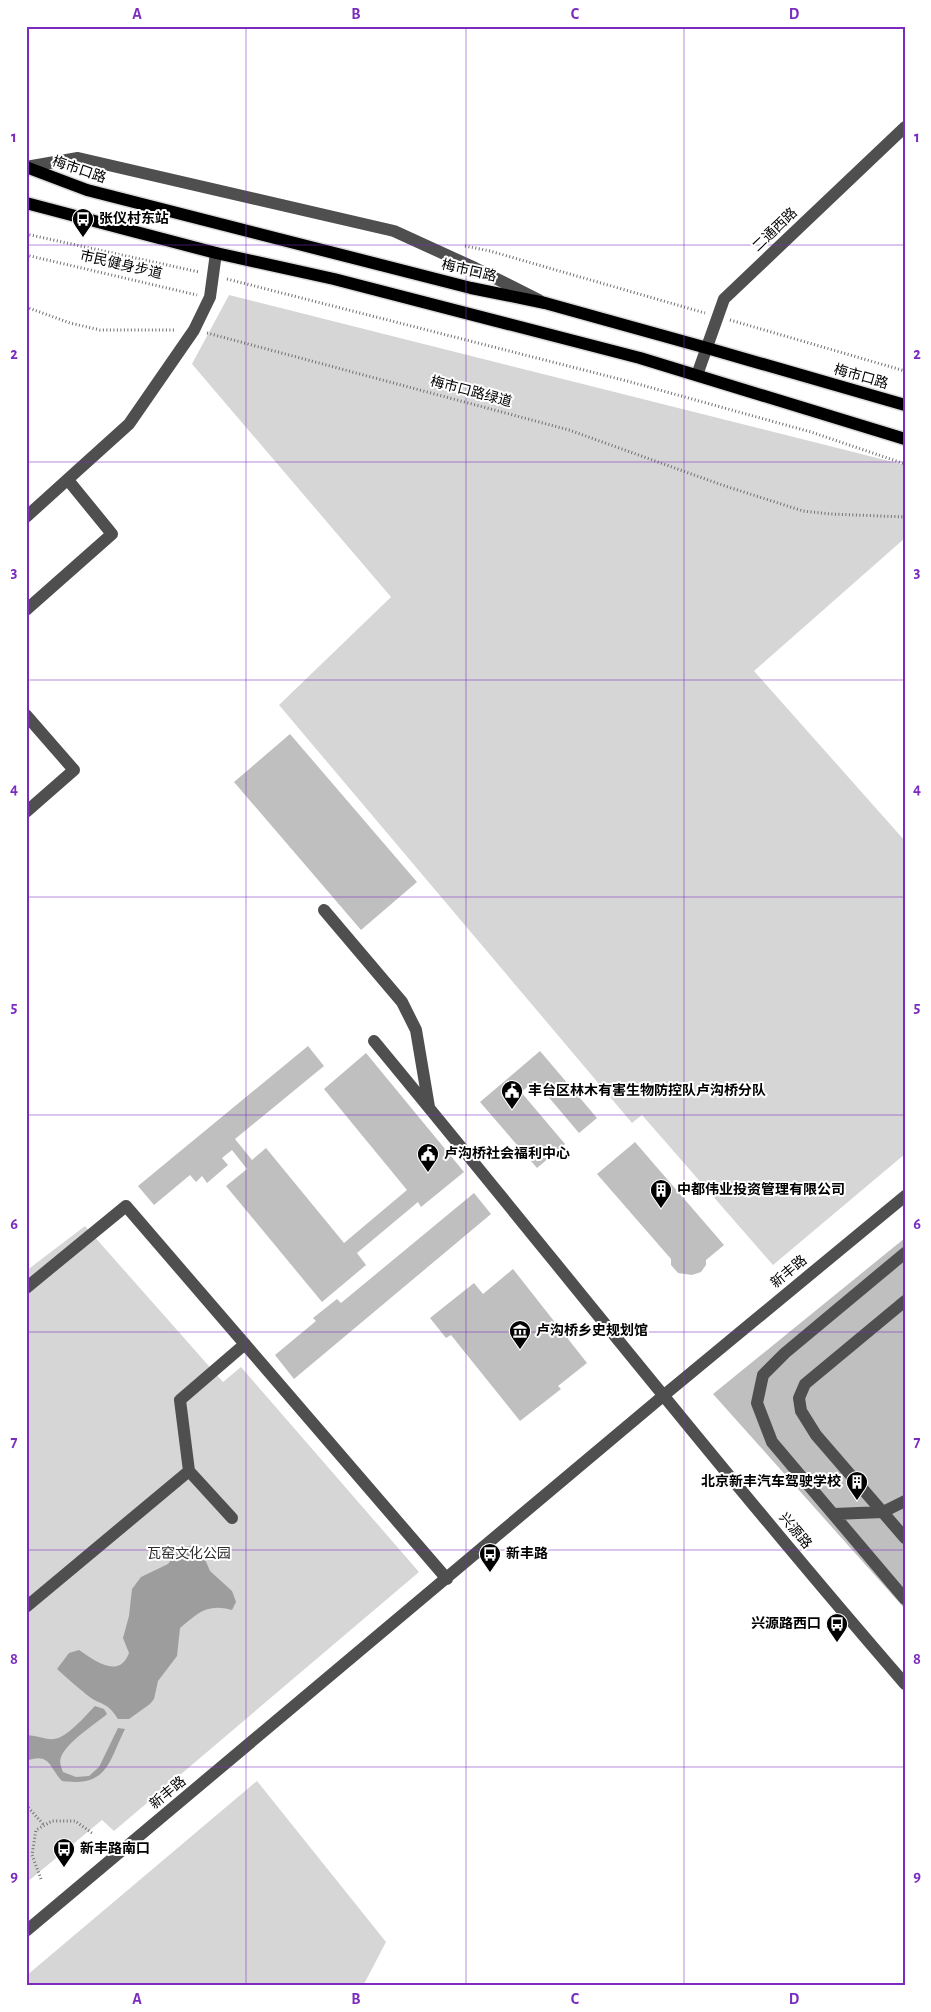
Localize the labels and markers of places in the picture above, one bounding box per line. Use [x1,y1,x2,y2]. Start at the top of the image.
bus stop icon: 张仪村东站 [71,207,95,238]
place label: 张仪村东站 [99,210,169,226]
public building icon: 丰台区林木有害生物防控队卢沟桥分队 [500,1079,524,1110]
place label: 丰台区林木有害生物防控队卢沟桥分队 [528,1082,766,1098]
public building icon: 卢沟桥社会福利中心 [416,1142,440,1173]
place label: 卢沟桥社会福利中心 [444,1145,570,1161]
building icon: 中都伟业投资管理有限公司 [649,1178,673,1209]
place label: 中都伟业投资管理有限公司 [677,1181,845,1197]
museum icon: 卢沟桥乡史规划馆 [508,1319,532,1350]
place label: 卢沟桥乡史规划馆 [536,1322,648,1338]
building icon: 北京新丰汽车驾驶学校 [845,1470,869,1501]
place label: 北京新丰汽车驾驶学校 [701,1473,841,1489]
bus stop icon: 新丰路 [478,1542,502,1573]
place label: 新丰路 [506,1546,548,1561]
bus stop icon: 兴源路西口 [825,1612,849,1643]
place label: 兴源路西口 [751,1615,821,1631]
bus stop icon: 新丰路南口 [52,1837,76,1868]
place label: 新丰路南口 [80,1841,150,1856]

